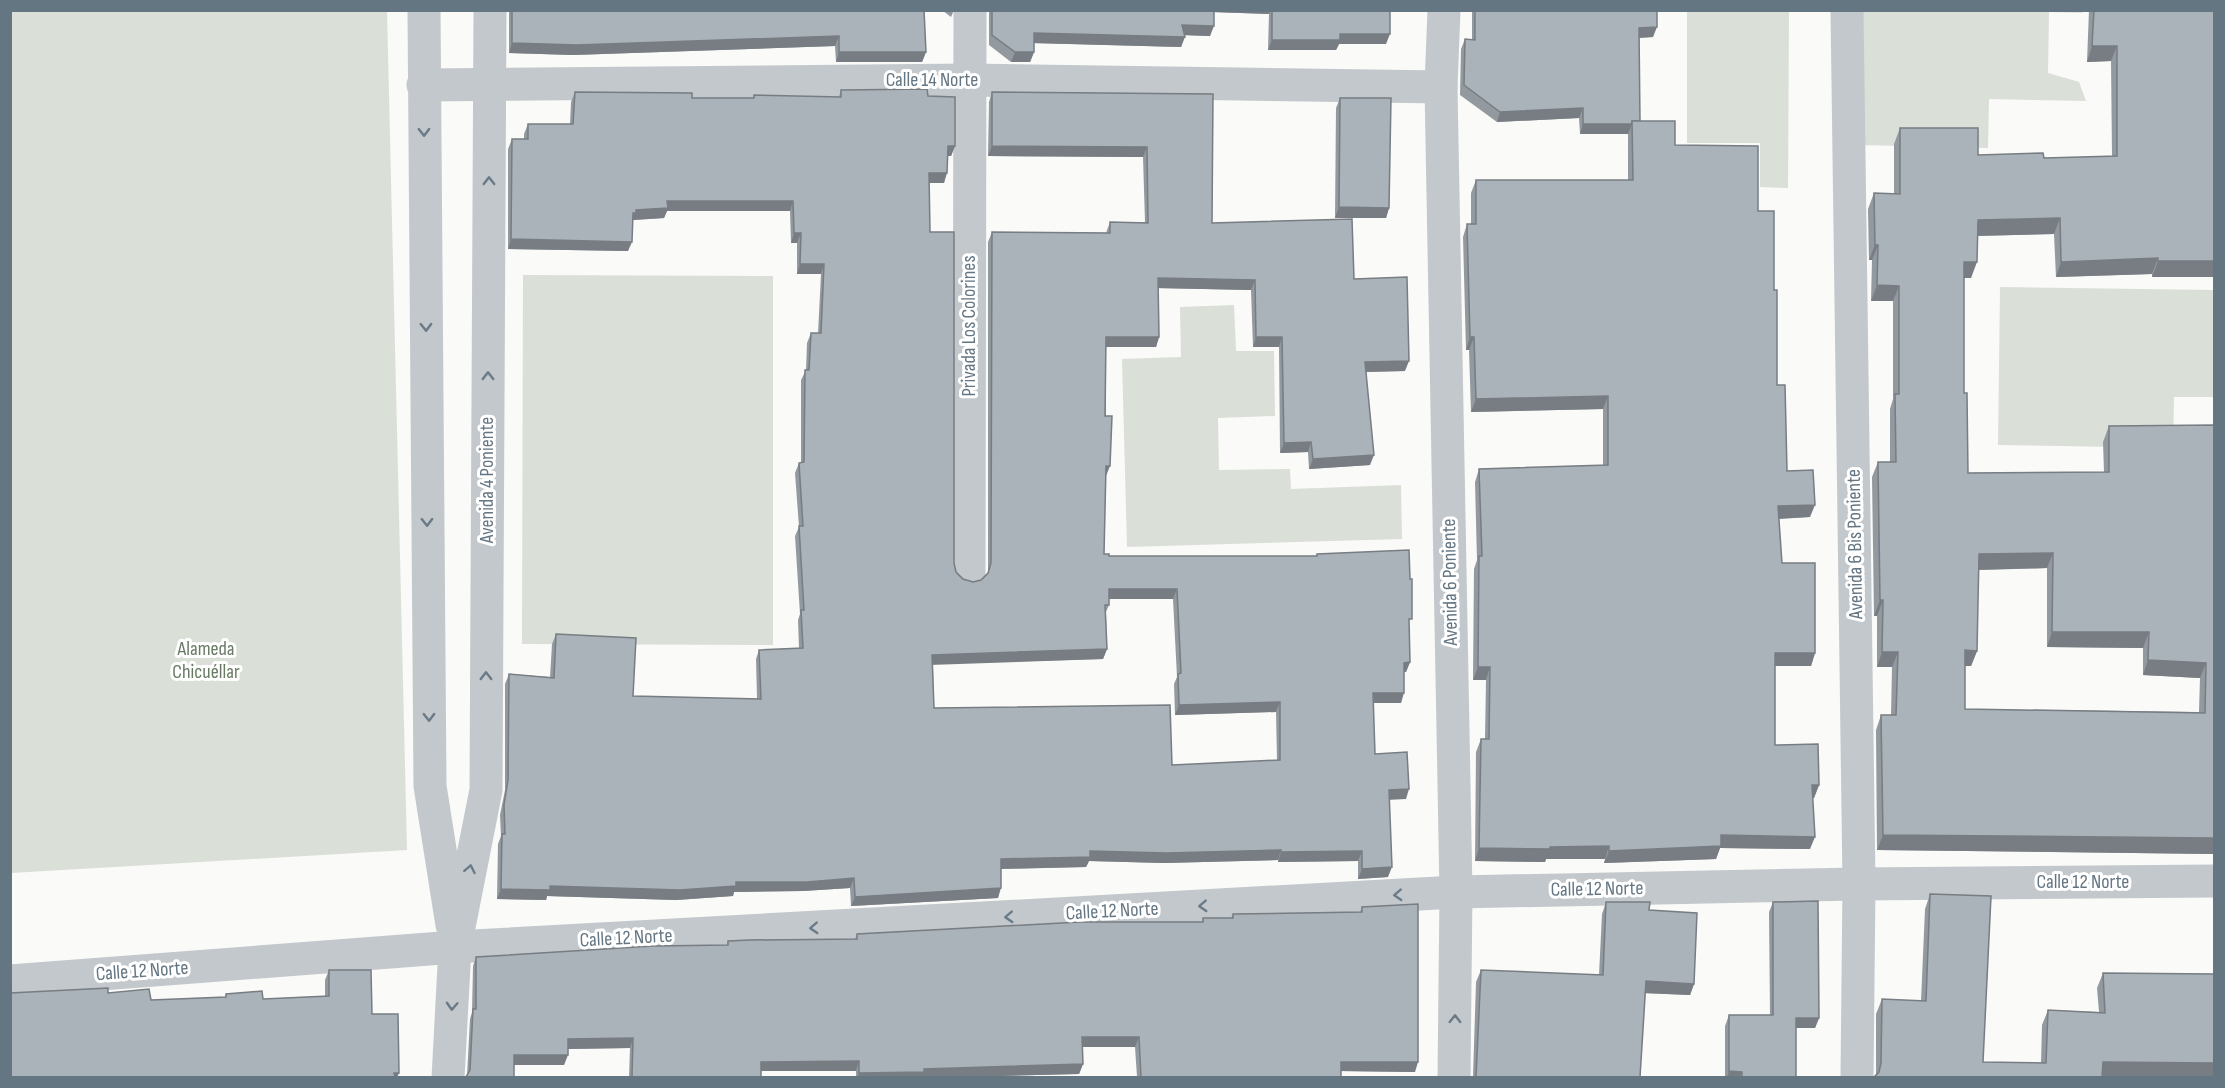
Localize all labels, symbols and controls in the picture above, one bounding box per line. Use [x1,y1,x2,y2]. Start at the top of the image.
street label: Calle 14 Norte [886,68,978,92]
one-way arrow [418,127,430,136]
one-way arrow [483,176,495,185]
street label: Privada Los Colorines [957,255,981,397]
one-way arrow [419,322,432,331]
one-way arrow [482,371,494,380]
street label: Avenida 4 Poniente [475,417,499,544]
street label: Avenida 6 Bis Poniente [1842,469,1868,620]
one-way arrow [421,517,433,526]
street label: Avenida 6 Poniente [1437,518,1463,647]
park label: Alameda Chicuéllar [172,637,240,684]
one-way arrow [480,671,492,680]
one-way arrow [423,712,435,721]
one-way arrow [463,865,476,875]
street label: Calle 12 Norte [2037,870,2129,894]
street label: Calle 12 Norte [1550,876,1644,902]
one-way arrow [1393,889,1402,902]
street label: Calle 12 Norte [1065,897,1159,925]
one-way arrow [1199,899,1208,912]
one-way arrow [1004,910,1013,923]
one-way arrow [809,921,818,934]
street label: Calle 12 Norte [579,924,673,952]
street label: Calle 12 Norte [95,956,189,986]
one-way arrow [446,1001,459,1010]
one-way arrow [1449,1015,1461,1024]

